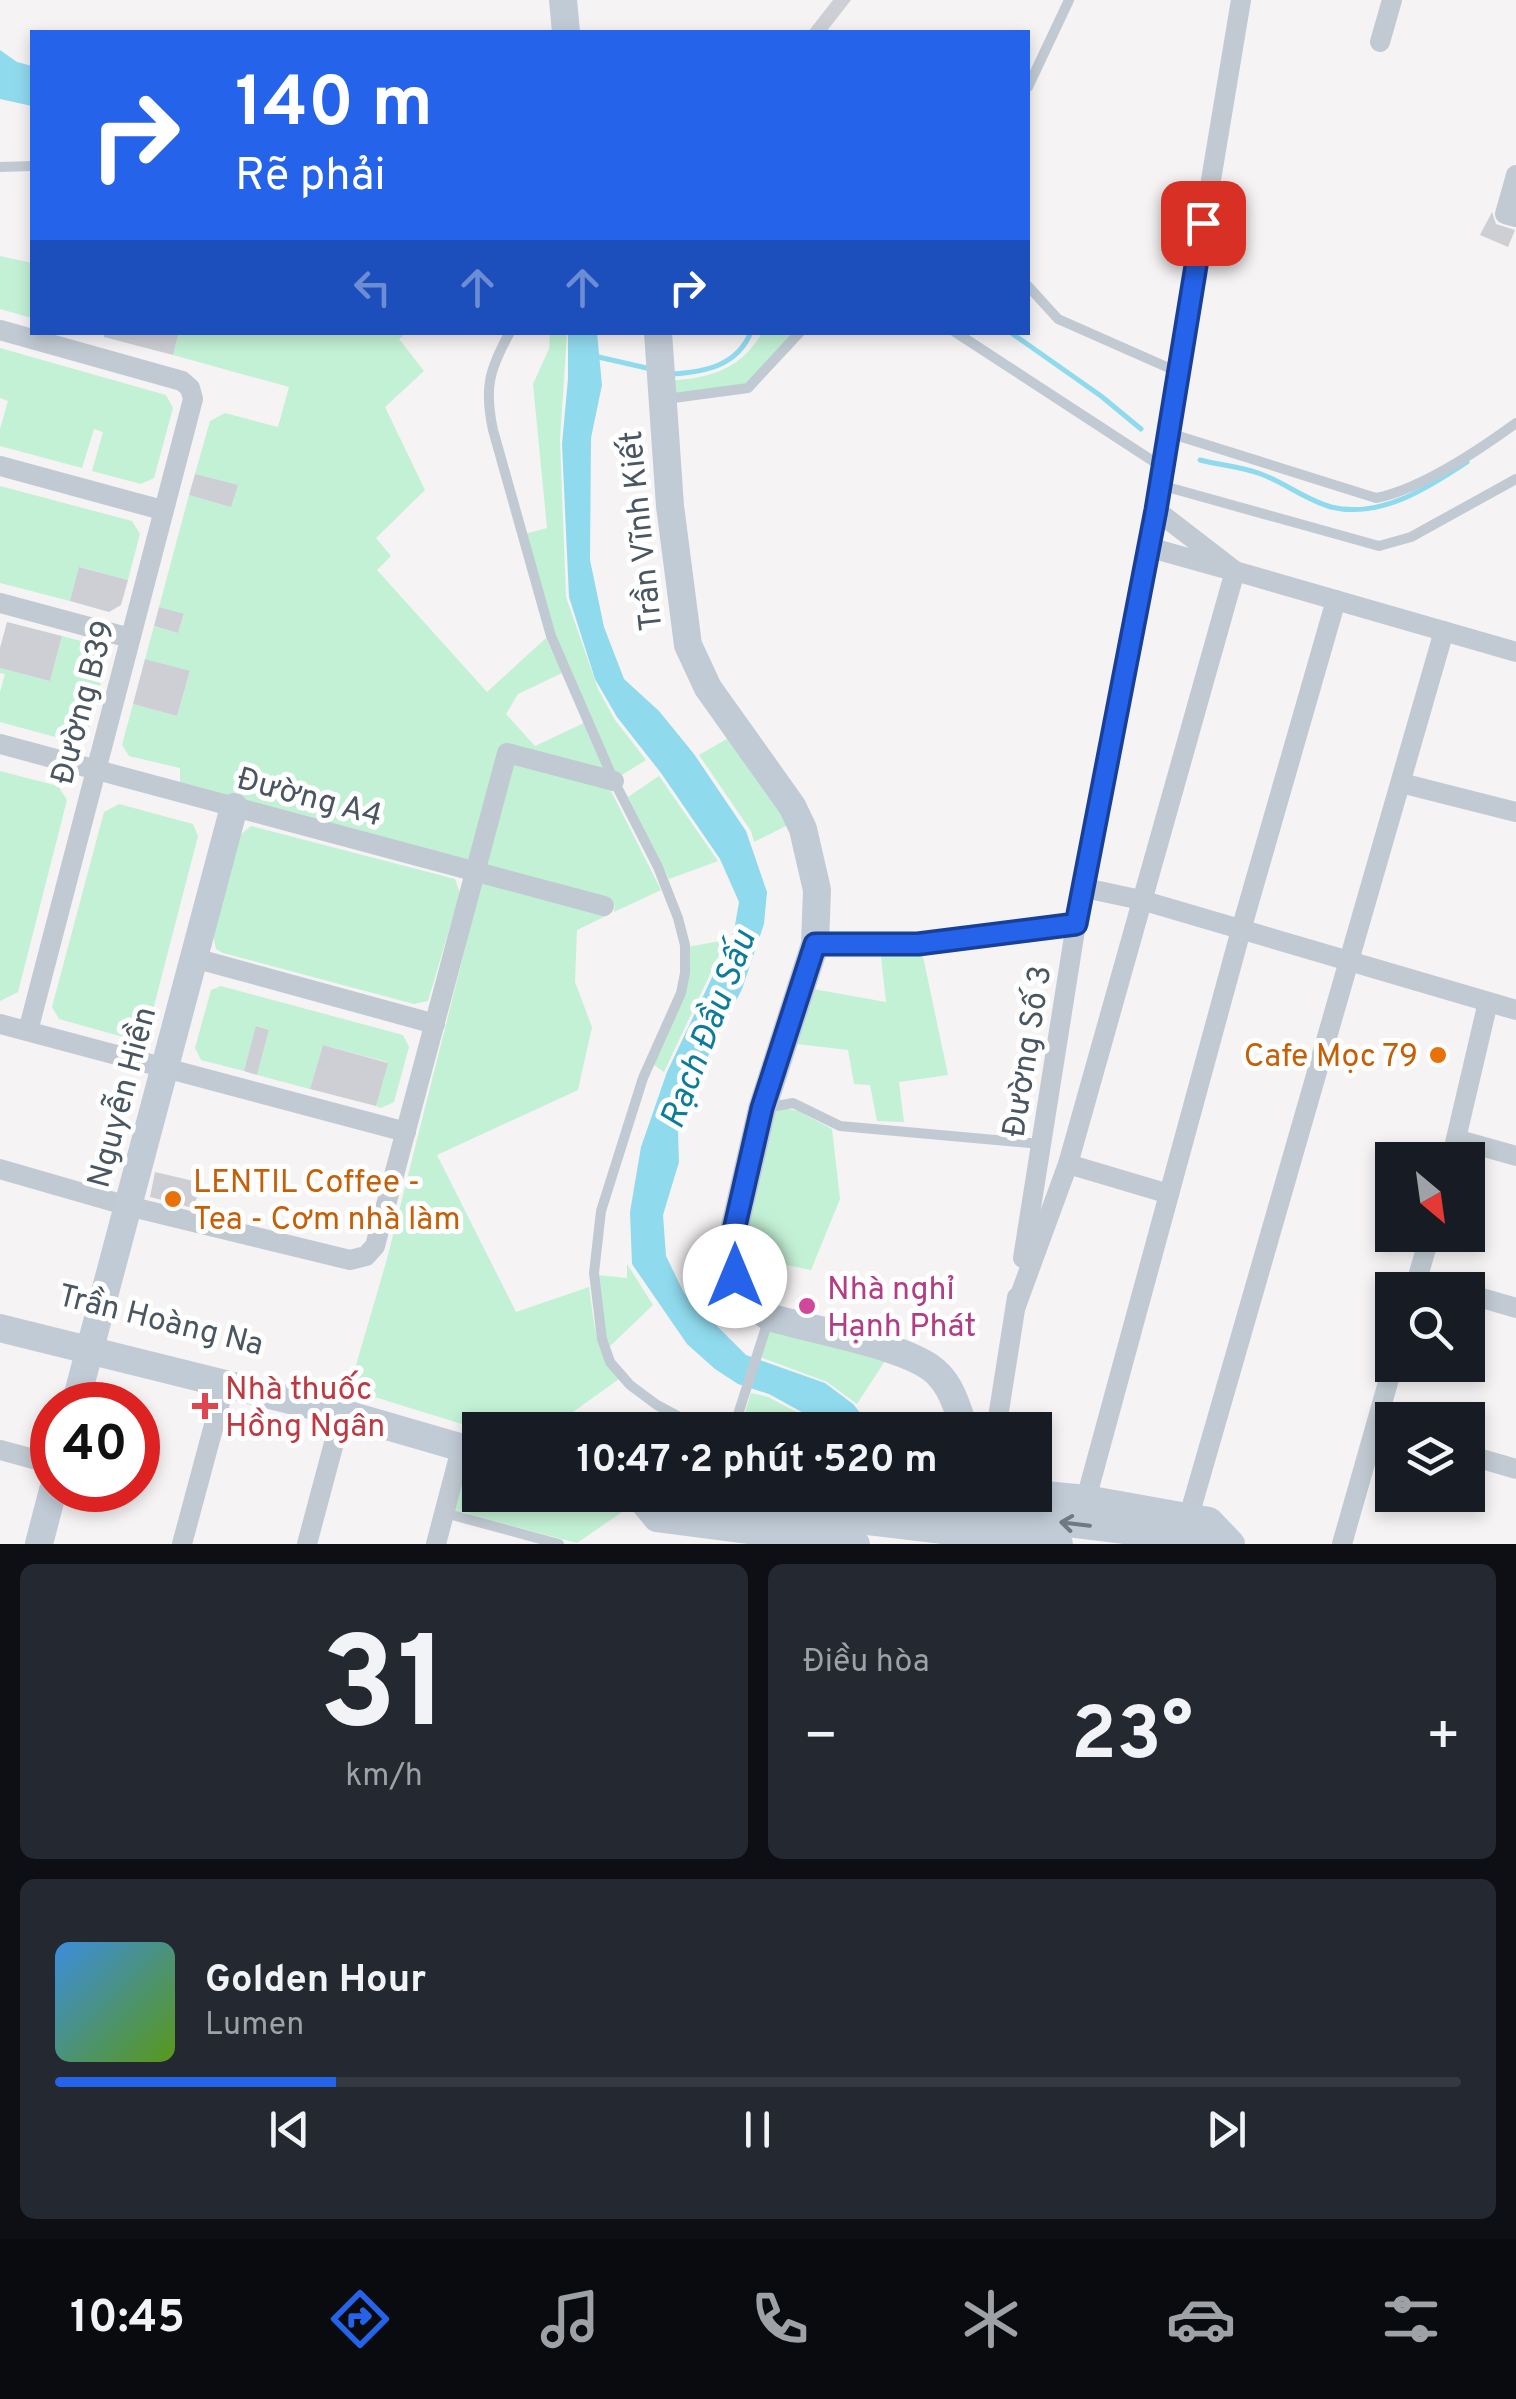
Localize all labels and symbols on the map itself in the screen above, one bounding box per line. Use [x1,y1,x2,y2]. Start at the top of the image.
pin [1161,181,1246,266]
street label: Trần Vĩnh Kiết [612,429,673,633]
street label: Đường B39 [44,616,126,789]
street label: Đường A4 [232,760,386,837]
water label: Rạch Đầu Sấu [652,924,768,1135]
street label: Đường Số 3 [995,963,1062,1140]
street label: Nguyễn Hiền [78,1002,167,1193]
place label: Cafe Mọc 79 [1244,1038,1418,1078]
marker: Cafe Mọc 79 [1427,1044,1449,1066]
north arrow [1375,1142,1485,1252]
place label: LENTIL Coffee - Tea - Cơm nhà làm [193,1164,461,1241]
marker: LENTIL Coffee - Tea - Cơm nhà làm [162,1188,184,1210]
position arrow [683,1224,787,1328]
place label: Nhà nghỉ Hạnh Phát [827,1271,976,1348]
street label: Trần Hoàng Na [53,1276,267,1367]
marker: Nhà nghỉ Hạnh Phát [796,1295,818,1317]
place label: Nhà thuốc Hồng Ngân [225,1370,385,1448]
speed limit sign: 40 [30,1382,160,1512]
marker: Nhà thuốc Hồng Ngân [194,1395,216,1417]
one-way arrow [1059,1514,1092,1533]

